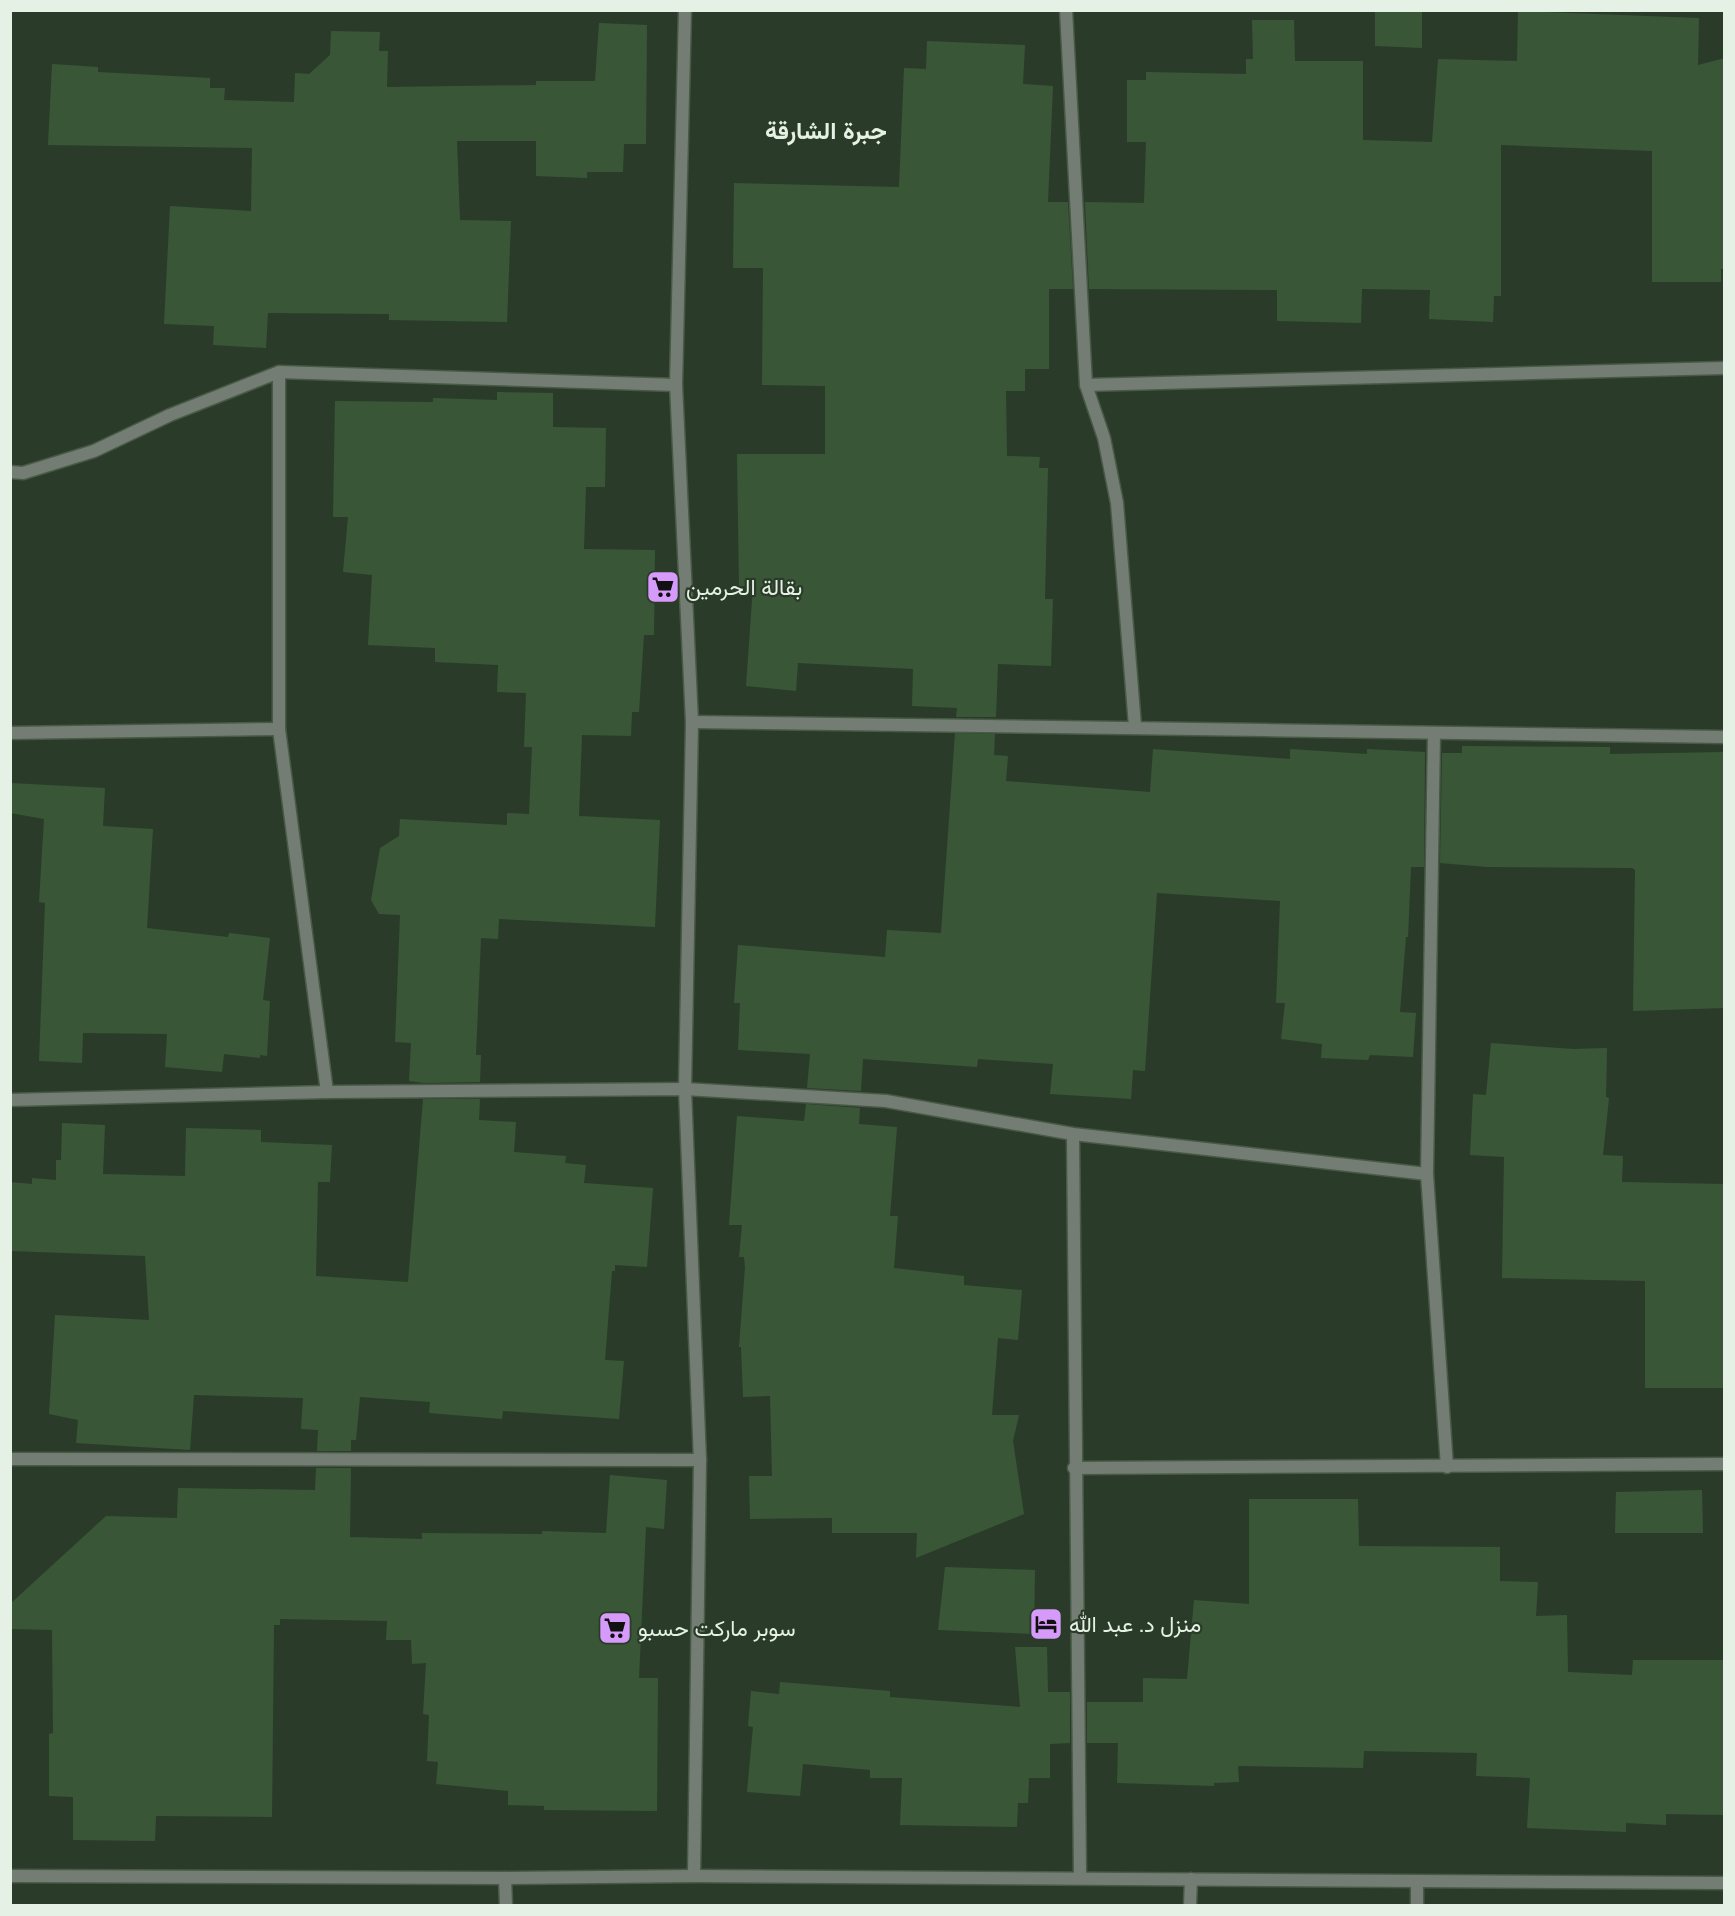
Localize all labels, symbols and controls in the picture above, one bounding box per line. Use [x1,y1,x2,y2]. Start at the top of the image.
district label: جبرة الشارقة [765,115,887,146]
supermarket icon: بقالة الحرمين [645,569,681,605]
place label: بقالة الحرمين [686,573,802,601]
hotel icon: منزل د. عبد الله [1028,1606,1064,1642]
supermarket icon: سوبر ماركت حسبو [597,1610,633,1646]
place label: منزل د. عبد الله [1069,1610,1201,1638]
place label: سوبر ماركت حسبو [638,1614,796,1642]

